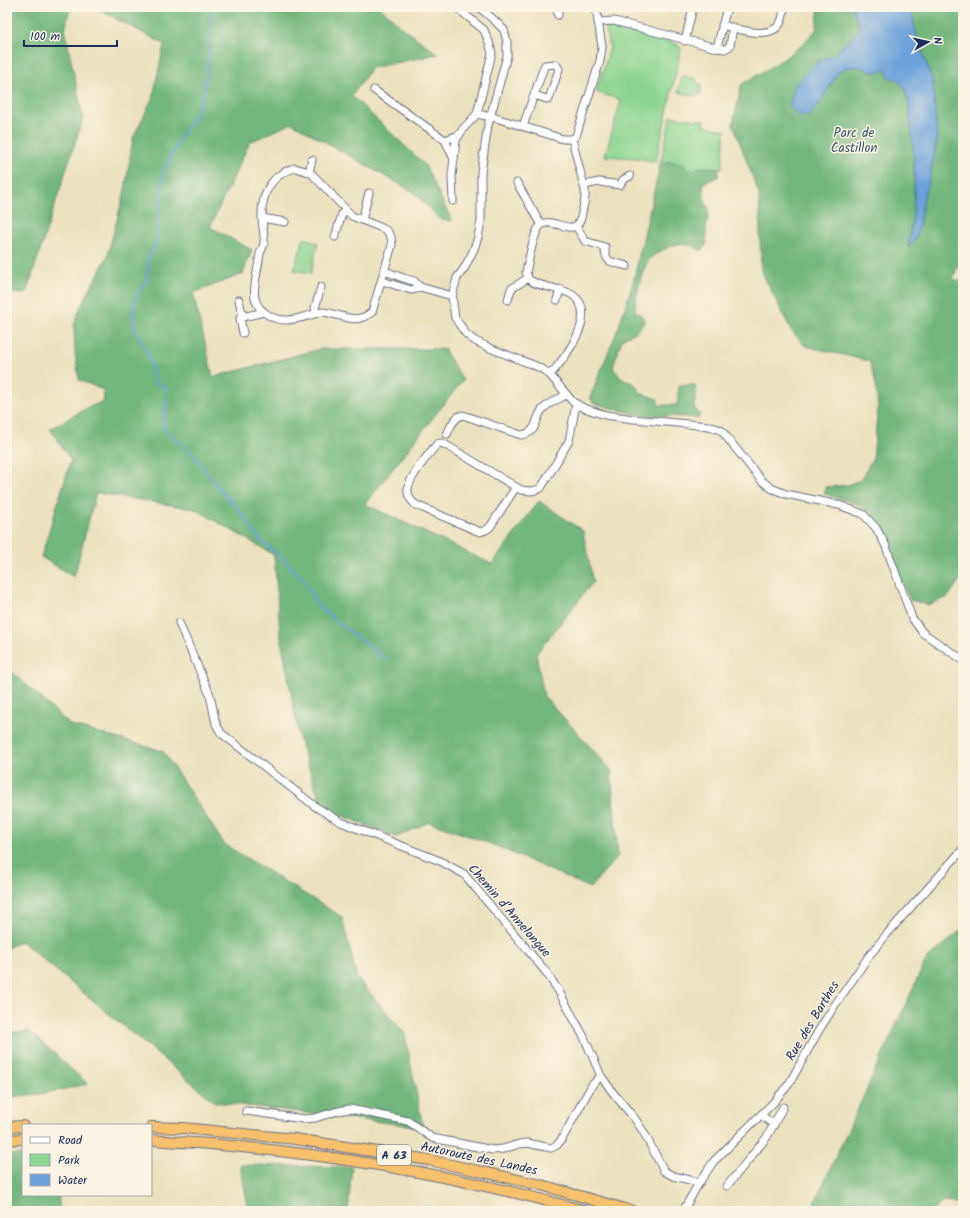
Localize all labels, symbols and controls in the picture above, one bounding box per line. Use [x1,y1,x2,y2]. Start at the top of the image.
scale bar [24,22,117,48]
north arrow [908,22,948,62]
text: 100 m [30,27,61,46]
text: N [928,36,946,45]
park label: Parc de Castillon [831,123,877,159]
street label: Chemin d’Annelongue [462,859,556,963]
street label: Rue des Barthes [781,977,845,1065]
legend [22,1124,152,1196]
text: Road [58,1131,83,1150]
street label: Autoroute des Landes [419,1136,540,1182]
road number: A 63 [377,1145,411,1165]
text: Park [58,1151,80,1170]
text: Water [58,1171,88,1190]

